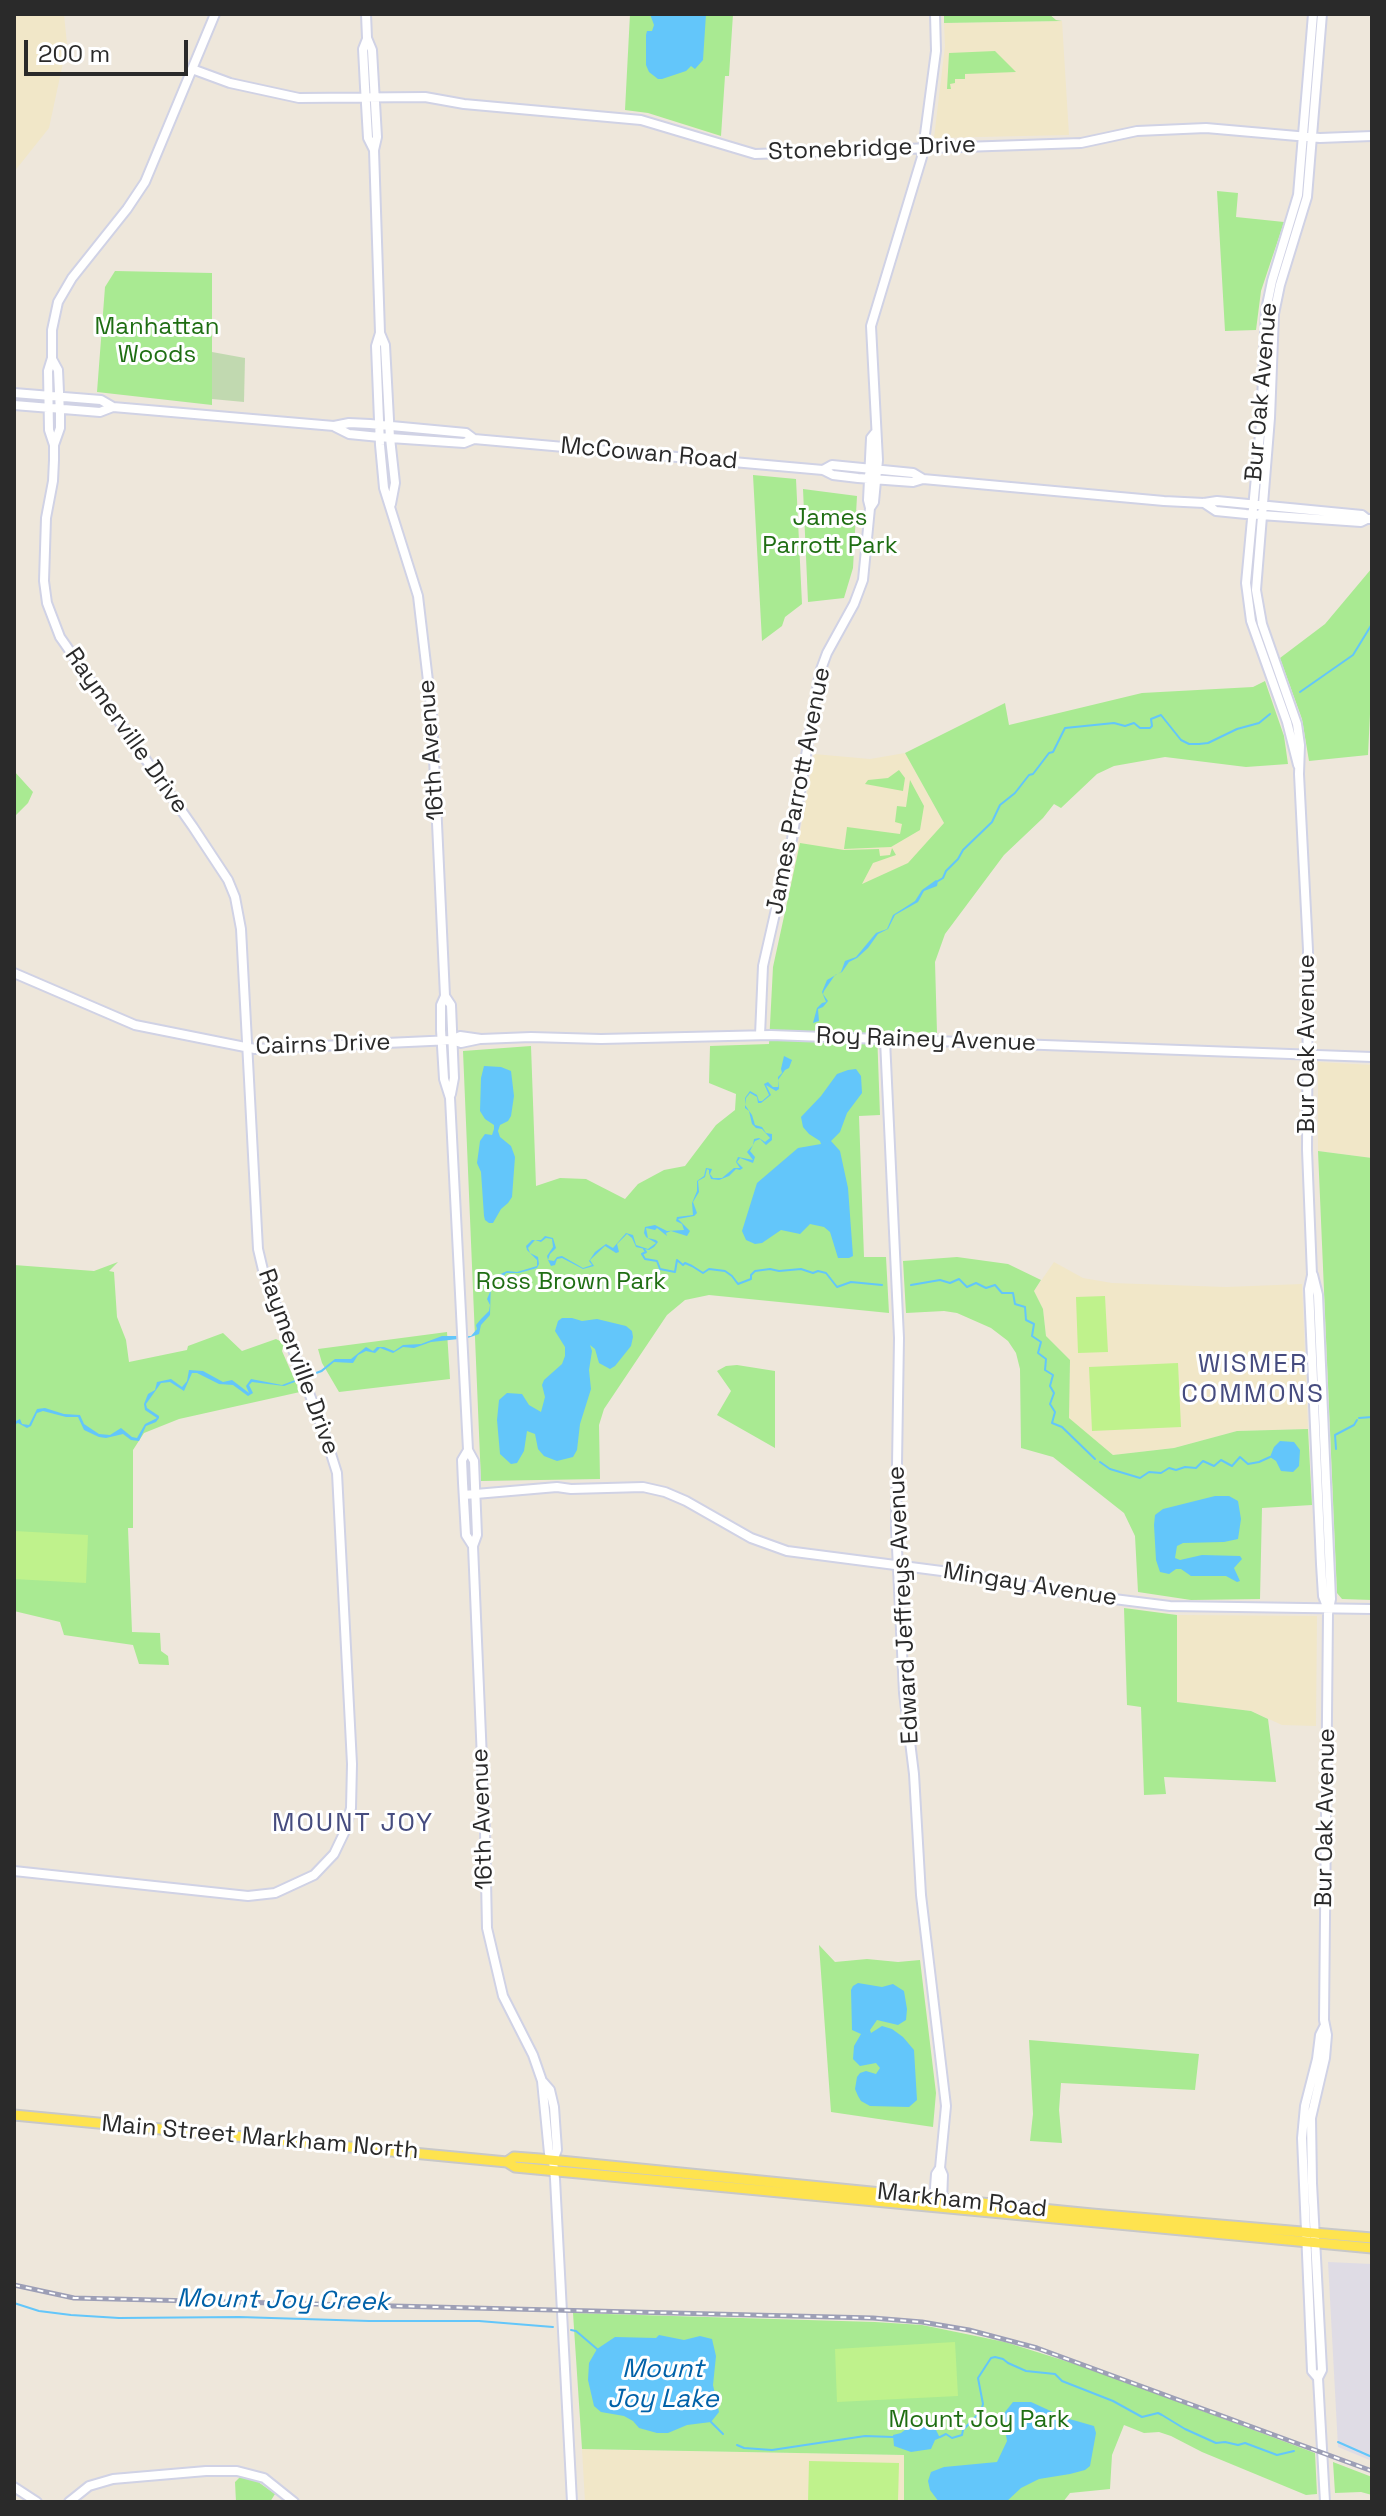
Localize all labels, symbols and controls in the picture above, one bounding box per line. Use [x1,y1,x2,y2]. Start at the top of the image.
scale bar [28,24,192,74]
text: 200 m [38,38,110,69]
street label: Stonebridge Drive [767,131,977,167]
street label: Bur Oak Avenue [1240,301,1284,483]
park label: Manhattan Woods [94,313,220,369]
street label: McCowan Road [559,432,739,476]
park label: James Parrott Park [762,504,898,560]
street label: Raymerville Drive [58,643,194,819]
street label: James Parrott Avenue [761,665,837,917]
street label: 16th Avenue [413,678,451,822]
street label: Bur Oak Avenue [1293,954,1321,1134]
street label: Roy Rainey Avenue [815,1022,1037,1058]
street label: Cairns Drive [255,1028,391,1062]
street label: Raymerville Drive [251,1265,345,1459]
park label: Ross Brown Park [476,1268,666,1296]
district label: WISMER COMMONS [1181,1349,1325,1410]
street label: Edward Jeffreys Avenue [882,1465,926,1745]
street label: Mingay Avenue [941,1557,1119,1613]
street label: Bur Oak Avenue [1310,1728,1342,1908]
street label: 16th Avenue [466,1748,500,1890]
district label: MOUNT JOY [272,1808,434,1840]
street label: Main Street Markham North [100,2110,420,2166]
street label: Markham Road [876,2178,1048,2224]
water label: Mount Joy Creek [176,2284,390,2318]
water label: Mount Joy Lake [607,2354,719,2416]
park label: Mount Joy Park [888,2406,1070,2434]

